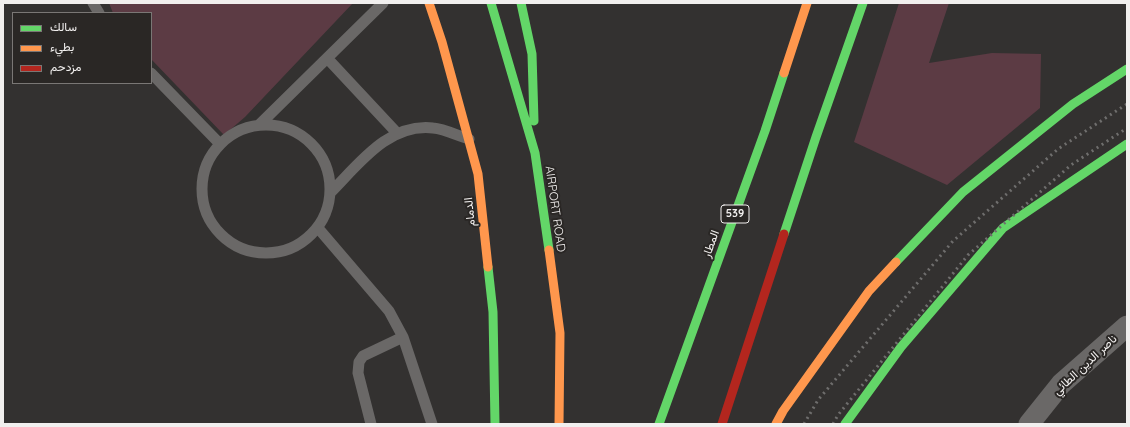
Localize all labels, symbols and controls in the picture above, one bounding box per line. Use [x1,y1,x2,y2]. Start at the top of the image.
legend [12,12,152,84]
text: سالك [50,19,77,34]
text: بطيء [50,39,74,54]
text: مزدحم [50,59,81,74]
street label: AIRPORT ROAD [542,165,568,253]
street label: الدمام [461,197,479,227]
road number: 539 [721,205,749,223]
street label: المطار [699,228,723,260]
street label: ناصر الدين الطائي [1050,332,1120,398]

